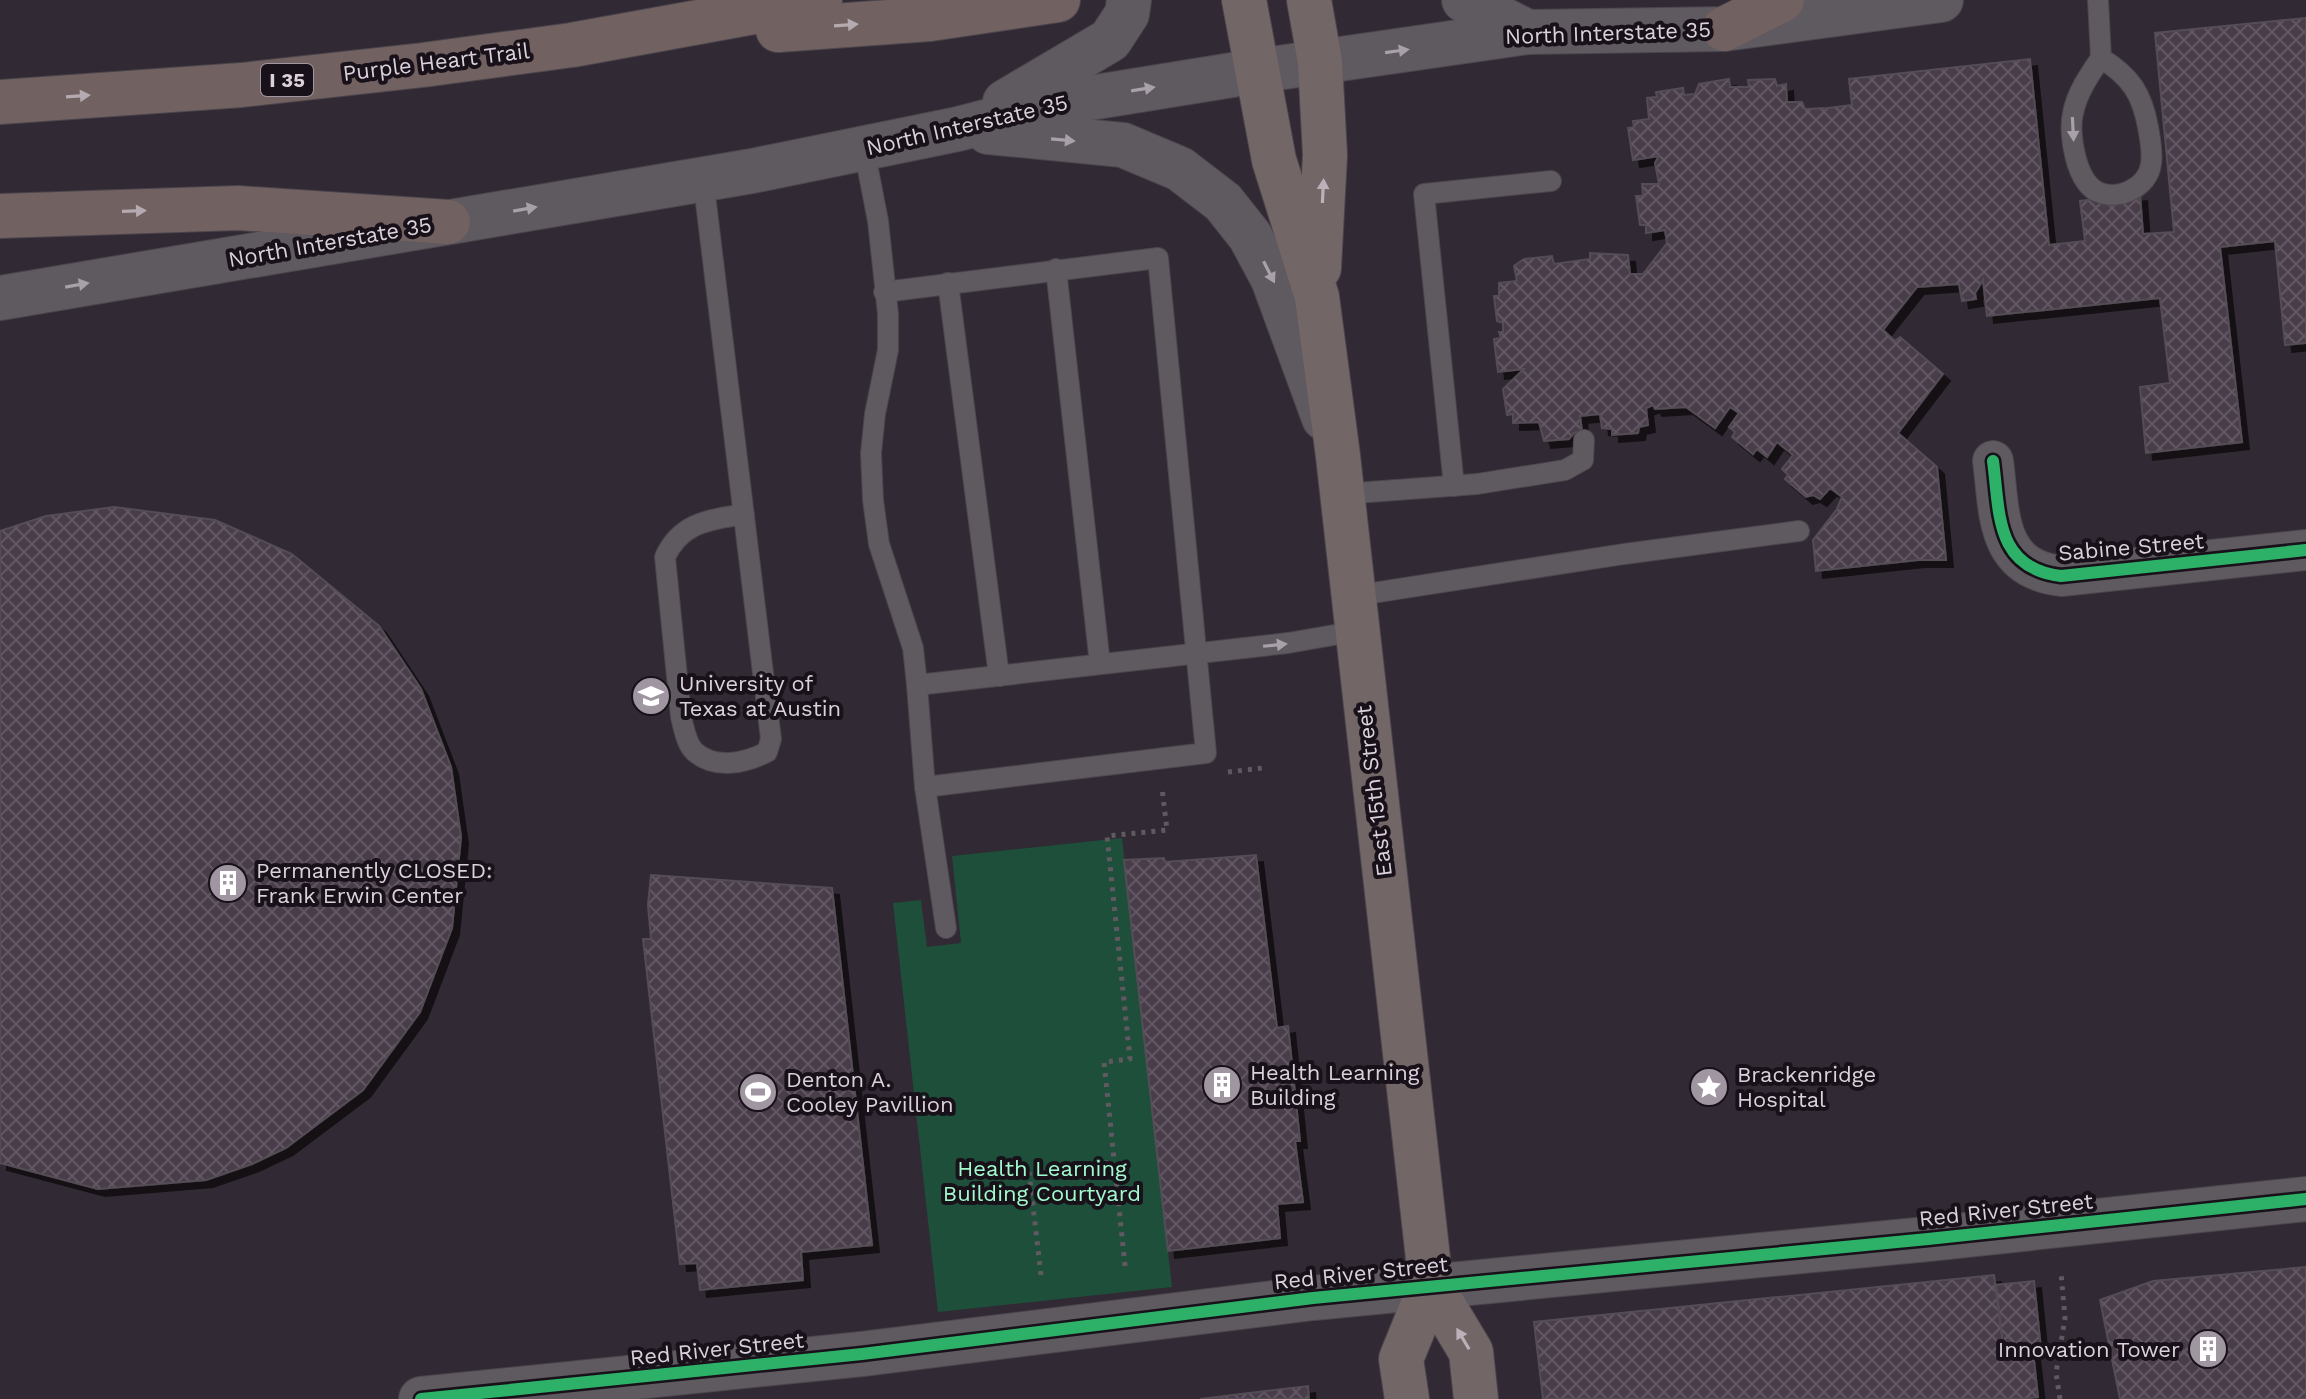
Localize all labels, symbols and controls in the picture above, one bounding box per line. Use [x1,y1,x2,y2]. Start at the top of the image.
street label: North Interstate 35 [1505,17,1711,49]
one-way arrow [834,18,859,31]
street label: Purple Heart Trail [341,38,531,86]
one-way arrow [1385,44,1410,57]
road number: I 35 [261,64,313,96]
one-way arrow [1131,83,1156,95]
one-way arrow [66,89,91,102]
street label: North Interstate 35 [864,90,1070,160]
one-way arrow [2067,117,2080,142]
one-way arrow [1051,133,1076,146]
one-way arrow [1317,178,1330,203]
one-way arrow [513,202,538,214]
one-way arrow [122,205,147,218]
street label: North Interstate 35 [226,212,434,272]
one-way arrow [1262,260,1276,283]
one-way arrow [65,278,90,291]
street label: Sabine Street [2057,528,2205,566]
one-way arrow [1263,638,1288,651]
place label: University of Texas at Austin [679,671,841,721]
school or university icon: University of Texas at Austin [630,675,672,717]
street label: East 15th Street [1351,704,1397,878]
place label: Permanently CLOSED: Frank Erwin Center [256,858,493,908]
building icon: Permanently CLOSED: Frank Erwin Center [207,862,249,904]
place label: Health Learning Building [1250,1060,1420,1110]
place label: Brackenridge Hospital [1737,1062,1876,1112]
building icon: Health Learning Building [1201,1064,1243,1106]
place icon: Brackenridge Hospital [1688,1066,1730,1108]
place label: Denton A. Cooley Pavillion [786,1067,954,1117]
sports icon: Denton A. Cooley Pavillion [737,1071,779,1113]
park label: Health Learning Building Courtyard [943,1156,1141,1206]
street label: Red River Street [1918,1188,2094,1232]
street label: Red River Street [1273,1251,1449,1295]
street label: Red River Street [629,1327,805,1371]
one-way arrow [1456,1328,1470,1350]
building icon: Innovation Tower [2187,1328,2229,1370]
place label: Innovation Tower [1998,1337,2180,1362]

